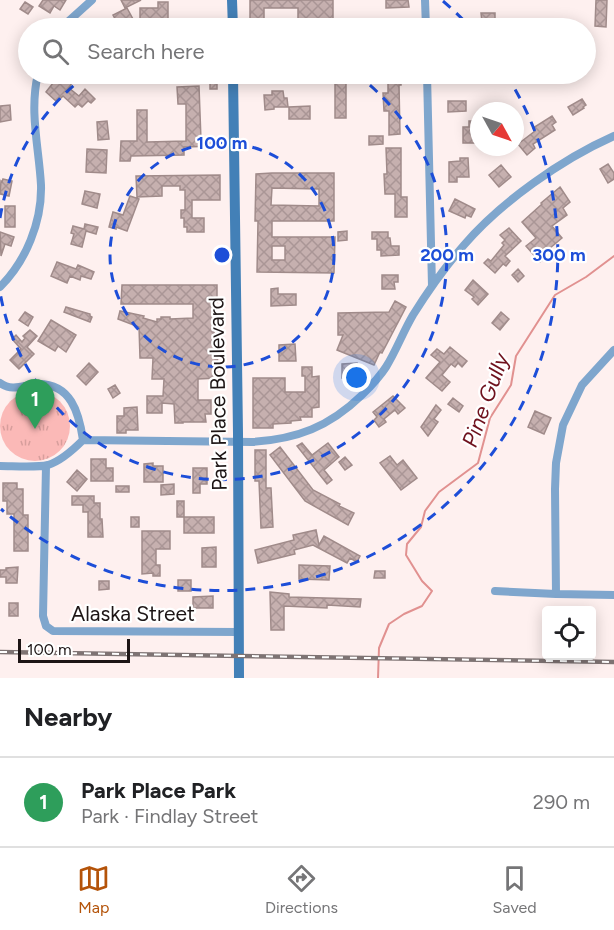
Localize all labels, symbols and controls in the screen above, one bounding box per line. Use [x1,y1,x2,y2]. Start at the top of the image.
search box [18,18,596,84]
icon: search [39,35,72,68]
text: Search here [87,38,205,65]
north arrow [470,102,524,156]
text: 100 m [197,132,247,154]
text: 200 m [420,244,474,266]
text: 300 m [532,244,586,266]
centre of rings [212,245,232,265]
street label: Park Place Boulevard [203,297,232,491]
water label: Pine Gully [456,348,515,451]
your location [342,363,371,392]
pin: 1 [15,380,54,429]
street label: Alaska Street [71,601,195,626]
map controls [542,606,596,660]
button: locate [542,606,596,660]
scale bar [18,636,130,664]
text: 100 m [27,640,72,659]
text: Nearby [24,701,112,733]
text: Park Place Park [81,777,236,804]
text: 1 [39,790,48,814]
text: 290 m [533,790,590,814]
text: Park · Findlay Street [81,804,258,828]
tab: Map [77,862,110,917]
tab: Directions [265,862,338,917]
tab: Saved [493,862,537,917]

